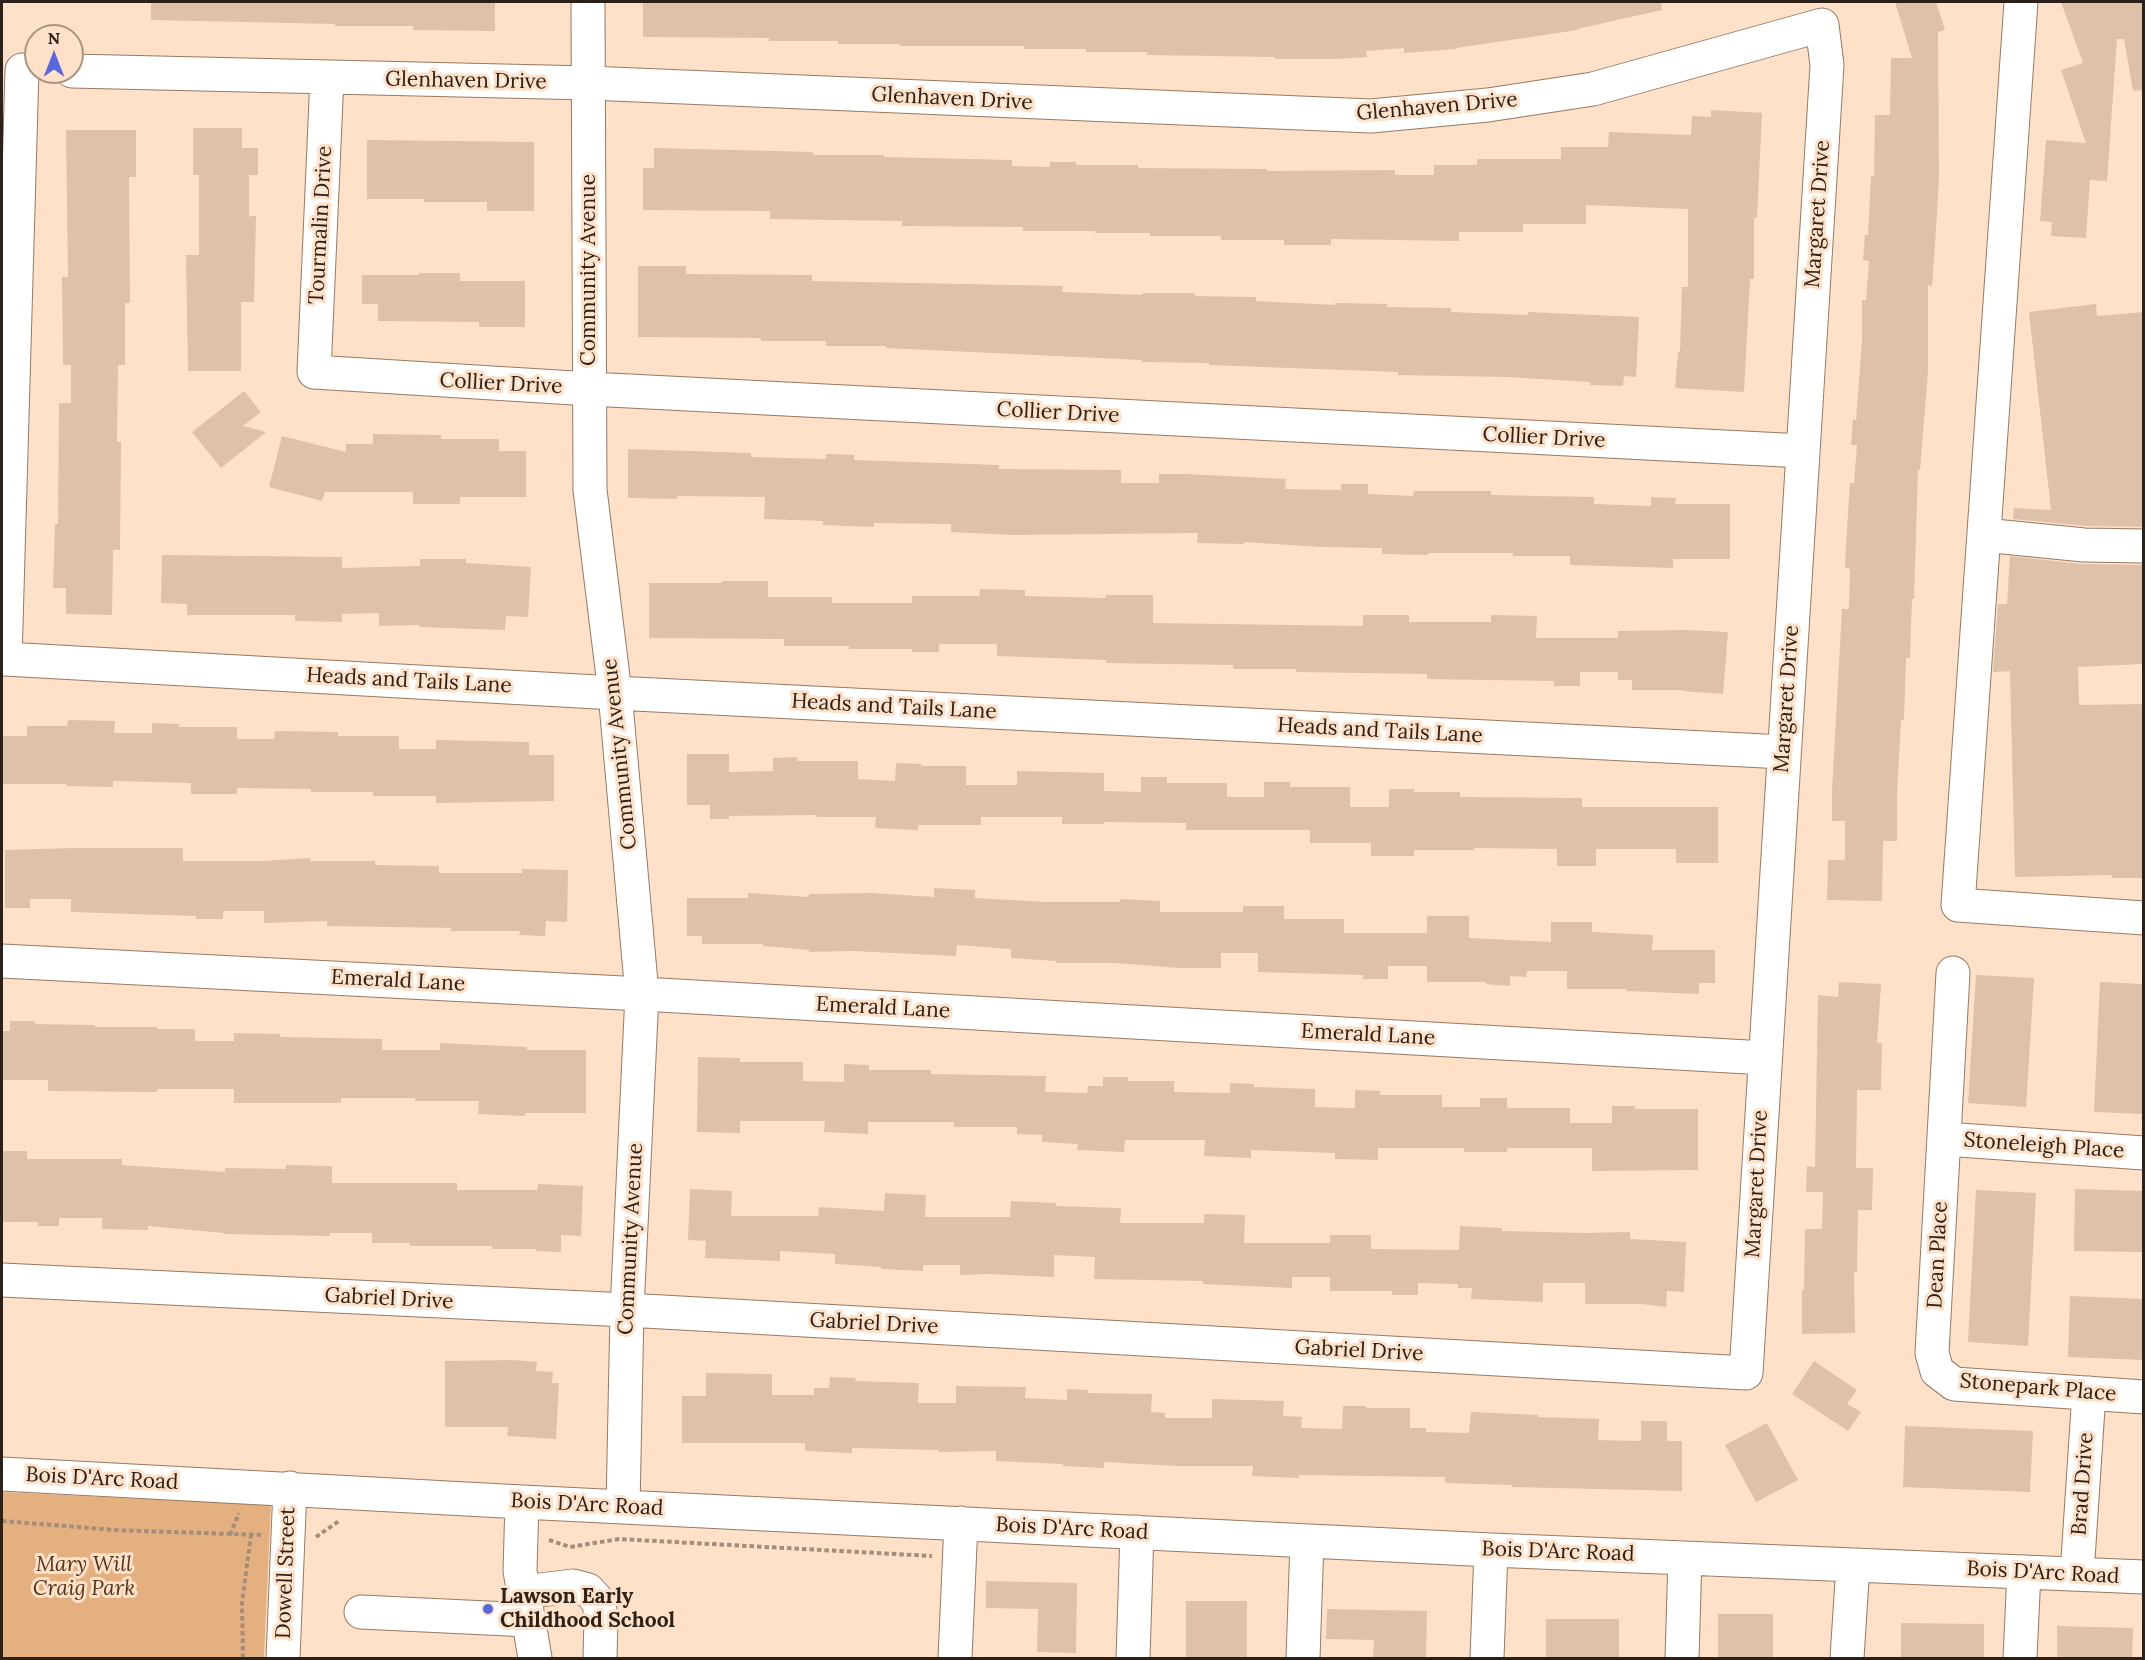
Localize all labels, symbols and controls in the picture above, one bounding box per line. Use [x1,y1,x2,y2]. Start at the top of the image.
north arrow [24,24,84,84]
text: N [48,28,60,48]
street label: Glenhaven Drive [385,67,547,95]
street label: Glenhaven Drive [871,82,1033,116]
street label: Glenhaven Drive [1355,87,1519,127]
street label: Margaret Drive [1800,139,1836,289]
street label: Tourmalin Drive [304,145,338,305]
street label: Community Avenue [576,174,602,366]
street label: Collier Drive [439,368,563,400]
street label: Collier Drive [996,397,1120,429]
street label: Collier Drive [1482,422,1606,454]
street label: Margaret Drive [1769,624,1805,774]
street label: Community Avenue [597,657,643,851]
street label: Heads and Tails Lane [306,663,512,699]
street label: Heads and Tails Lane [791,689,997,725]
street label: Heads and Tails Lane [1277,713,1483,749]
street label: Emerald Lane [330,965,466,997]
street label: Emerald Lane [815,992,951,1024]
street label: Emerald Lane [1300,1019,1436,1051]
street label: Margaret Drive [1741,1109,1773,1259]
street label: Stoneleigh Place [1963,1128,2125,1164]
street label: Community Avenue [613,1142,649,1336]
street label: Dean Place [1923,1201,1953,1309]
street label: Gabriel Drive [324,1283,454,1315]
street label: Gabriel Drive [809,1308,939,1340]
street label: Gabriel Drive [1294,1335,1424,1367]
street label: Stonepark Place [1959,1369,2117,1407]
street label: Brad Drive [2067,1432,2099,1536]
street label: Bois D'Arc Road [25,1462,179,1496]
street label: Bois D'Arc Road [510,1488,664,1522]
street label: Dowell Street [271,1507,301,1639]
street label: Bois D'Arc Road [995,1512,1149,1546]
street label: Bois D'Arc Road [1481,1537,1635,1567]
park label: Mary Will Craig Park [33,1552,135,1602]
street label: Bois D'Arc Road [1966,1556,2120,1590]
place label: Lawson Early Childhood School [500,1584,675,1634]
marker: Lawson Early Childhood School [481,1602,495,1616]

